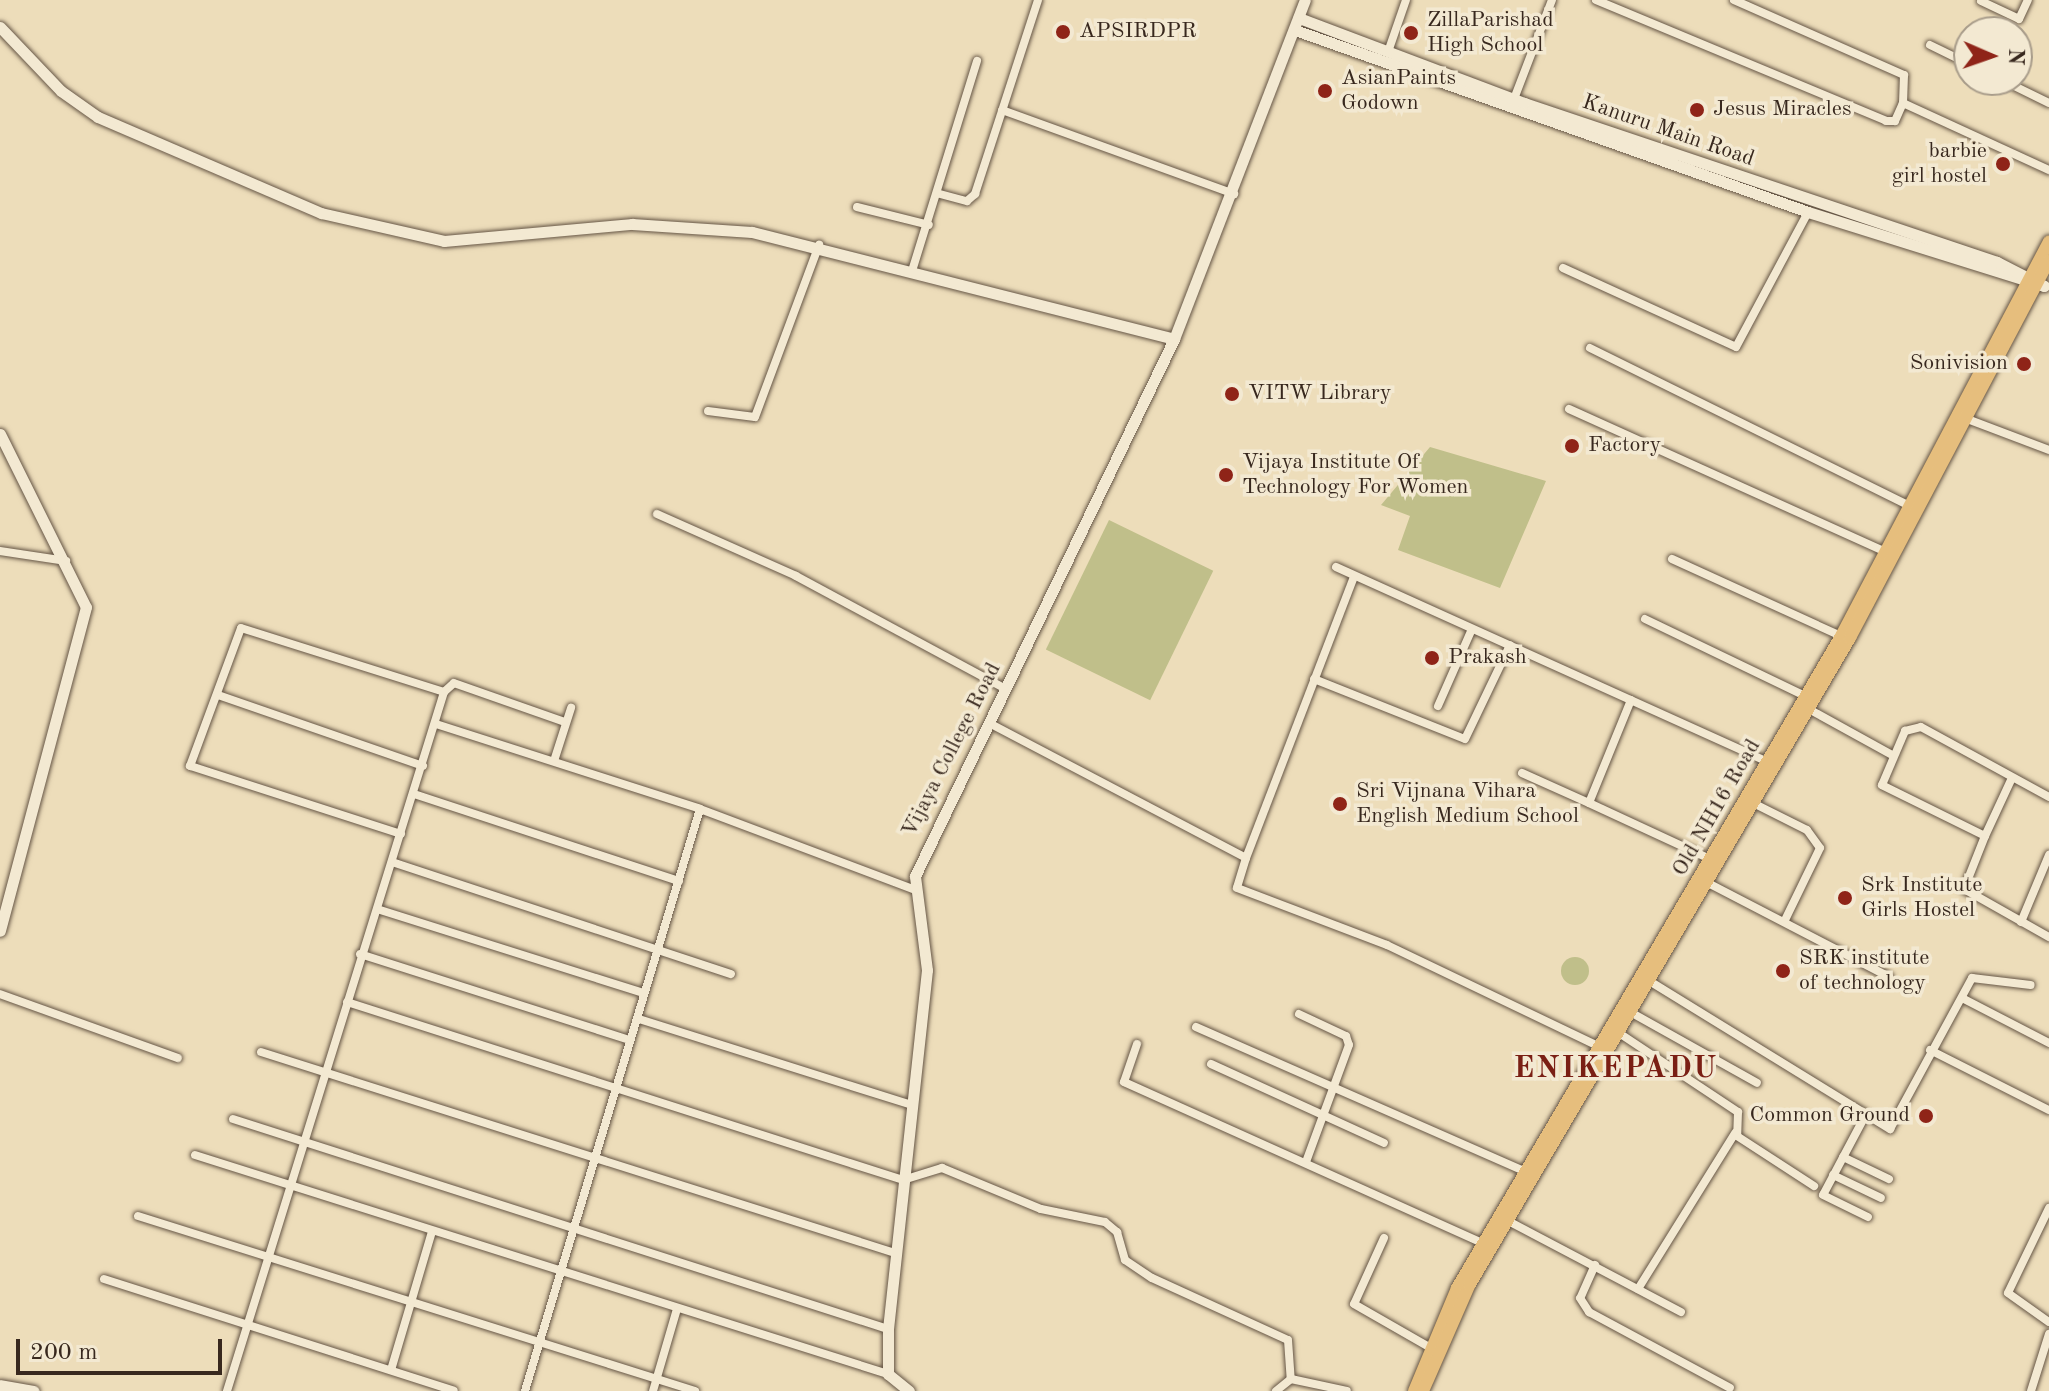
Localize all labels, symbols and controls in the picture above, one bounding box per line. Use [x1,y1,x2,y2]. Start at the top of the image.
place label: ZillaParishad High School [1427,7,1554,58]
north arrow [1953,16,2033,96]
place label: APSIRDPR [1079,19,1197,45]
marker: APSIRDPR [1054,23,1072,41]
marker: ZillaParishad High School [1402,24,1420,42]
text: N [2004,48,2026,66]
place label: AsianPaints Godown [1341,65,1456,116]
marker: AsianPaints Godown [1316,82,1334,100]
street label: Kanuru Main Road [1578,89,1758,173]
place label: Jesus Miracles [1713,97,1851,123]
marker: Jesus Miracles [1688,101,1706,119]
place label: barbie girl hostel [1892,138,1987,190]
marker: barbie girl hostel [1994,155,2012,173]
place label: Sonivision [1910,351,2008,377]
marker: Sonivision [2015,355,2033,373]
place label: VITW Library [1248,381,1392,407]
marker: VITW Library [1223,385,1241,403]
place label: Factory [1588,433,1661,459]
marker: Factory [1563,437,1581,455]
place label: Vijaya Institute Of Technology For Women [1242,449,1468,500]
marker: Vijaya Institute Of Technology For Women [1217,466,1235,484]
place label: Prakash [1448,645,1527,671]
marker: Prakash [1423,649,1441,667]
street label: Vijaya College Road [897,658,1007,842]
street label: Old NH16 Road [1667,735,1767,881]
place label: Sri Vijnana Vihara English Medium School [1356,778,1579,830]
marker: Sri Vijnana Vihara English Medium School [1331,795,1349,813]
place label: Srk Institute Girls Hostel [1861,872,1982,924]
marker: Srk Institute Girls Hostel [1836,889,1854,907]
place label: SRK institute of technology [1799,945,1929,996]
marker: SRK institute of technology [1774,962,1792,980]
district label: ENIKEPADU [1514,1051,1718,1087]
place label: Common Ground [1750,1103,1910,1129]
marker: Common Ground [1917,1107,1935,1125]
scale bar [20,1323,226,1373]
text: 200 m [30,1341,98,1365]

